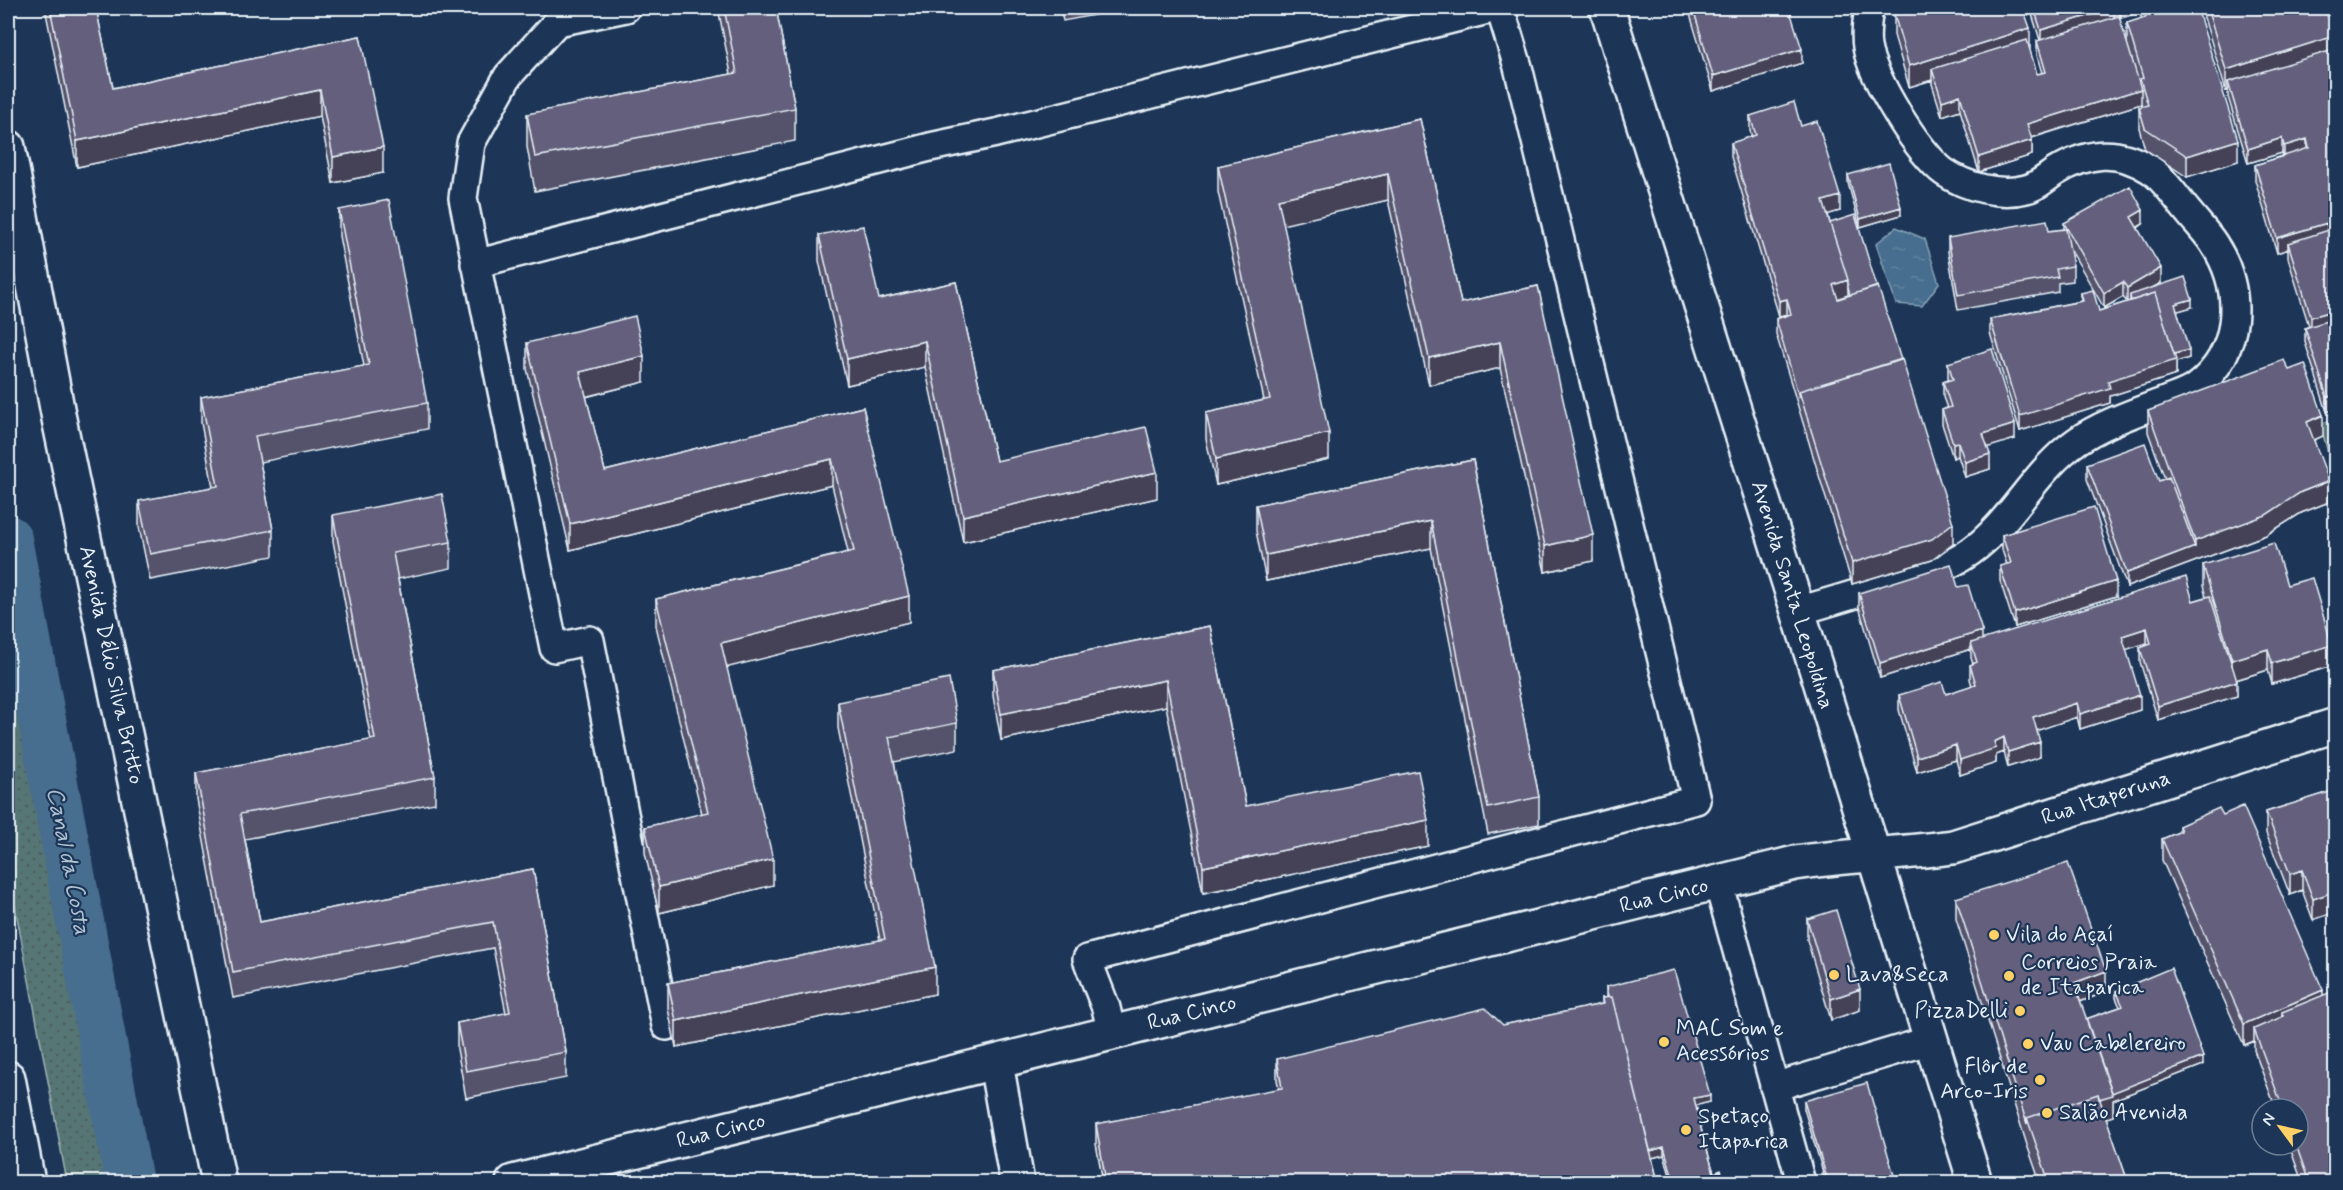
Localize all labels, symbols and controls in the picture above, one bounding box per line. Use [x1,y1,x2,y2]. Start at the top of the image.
street label: Avenida Santa Leopoldina [1744,477,1840,713]
street label: Avenida Délio Silva Britto [72,543,150,787]
street label: Rua Itaperuna [2038,764,2174,832]
water label: Canal da Costa [38,785,98,937]
street label: Rua Cinco [1617,871,1711,921]
place label: Vila do Açaí [2006,921,2114,949]
marker: Vila do Açaí [1987,928,2001,942]
place label: Correios Praia de Itaparica [2021,949,2158,1002]
place label: Lava&Seca [1846,961,1949,989]
marker: Lava&Seca [1827,968,1841,982]
marker: Correios Praia de Itaparica [2002,969,2016,983]
street label: Rua Cinco [1145,988,1239,1038]
place label: PizzaDelli [1914,997,2008,1025]
marker: PizzaDelli [2013,1004,2027,1018]
place label: MAC Som e Acessórios [1676,1015,1784,1068]
place label: Vau Cabelereiro [2040,1030,2186,1058]
marker: MAC Som e Acessórios [1657,1035,1671,1049]
marker: Vau Cabelereiro [2021,1037,2035,1051]
place label: Flôr de Arco-Iris [1940,1053,2028,1106]
marker: Flôr de Arco-Iris [2033,1073,2047,1087]
north arrow [2250,1097,2310,1157]
place label: Salão Avenida [2059,1099,2188,1127]
place label: Spetaço Itaparica [1698,1103,1789,1156]
street label: Rua Cinco [674,1106,768,1156]
marker: Salão Avenida [2040,1106,2054,1120]
text: N [2257,1109,2280,1130]
marker: Spetaço Itaparica [1679,1123,1693,1137]

